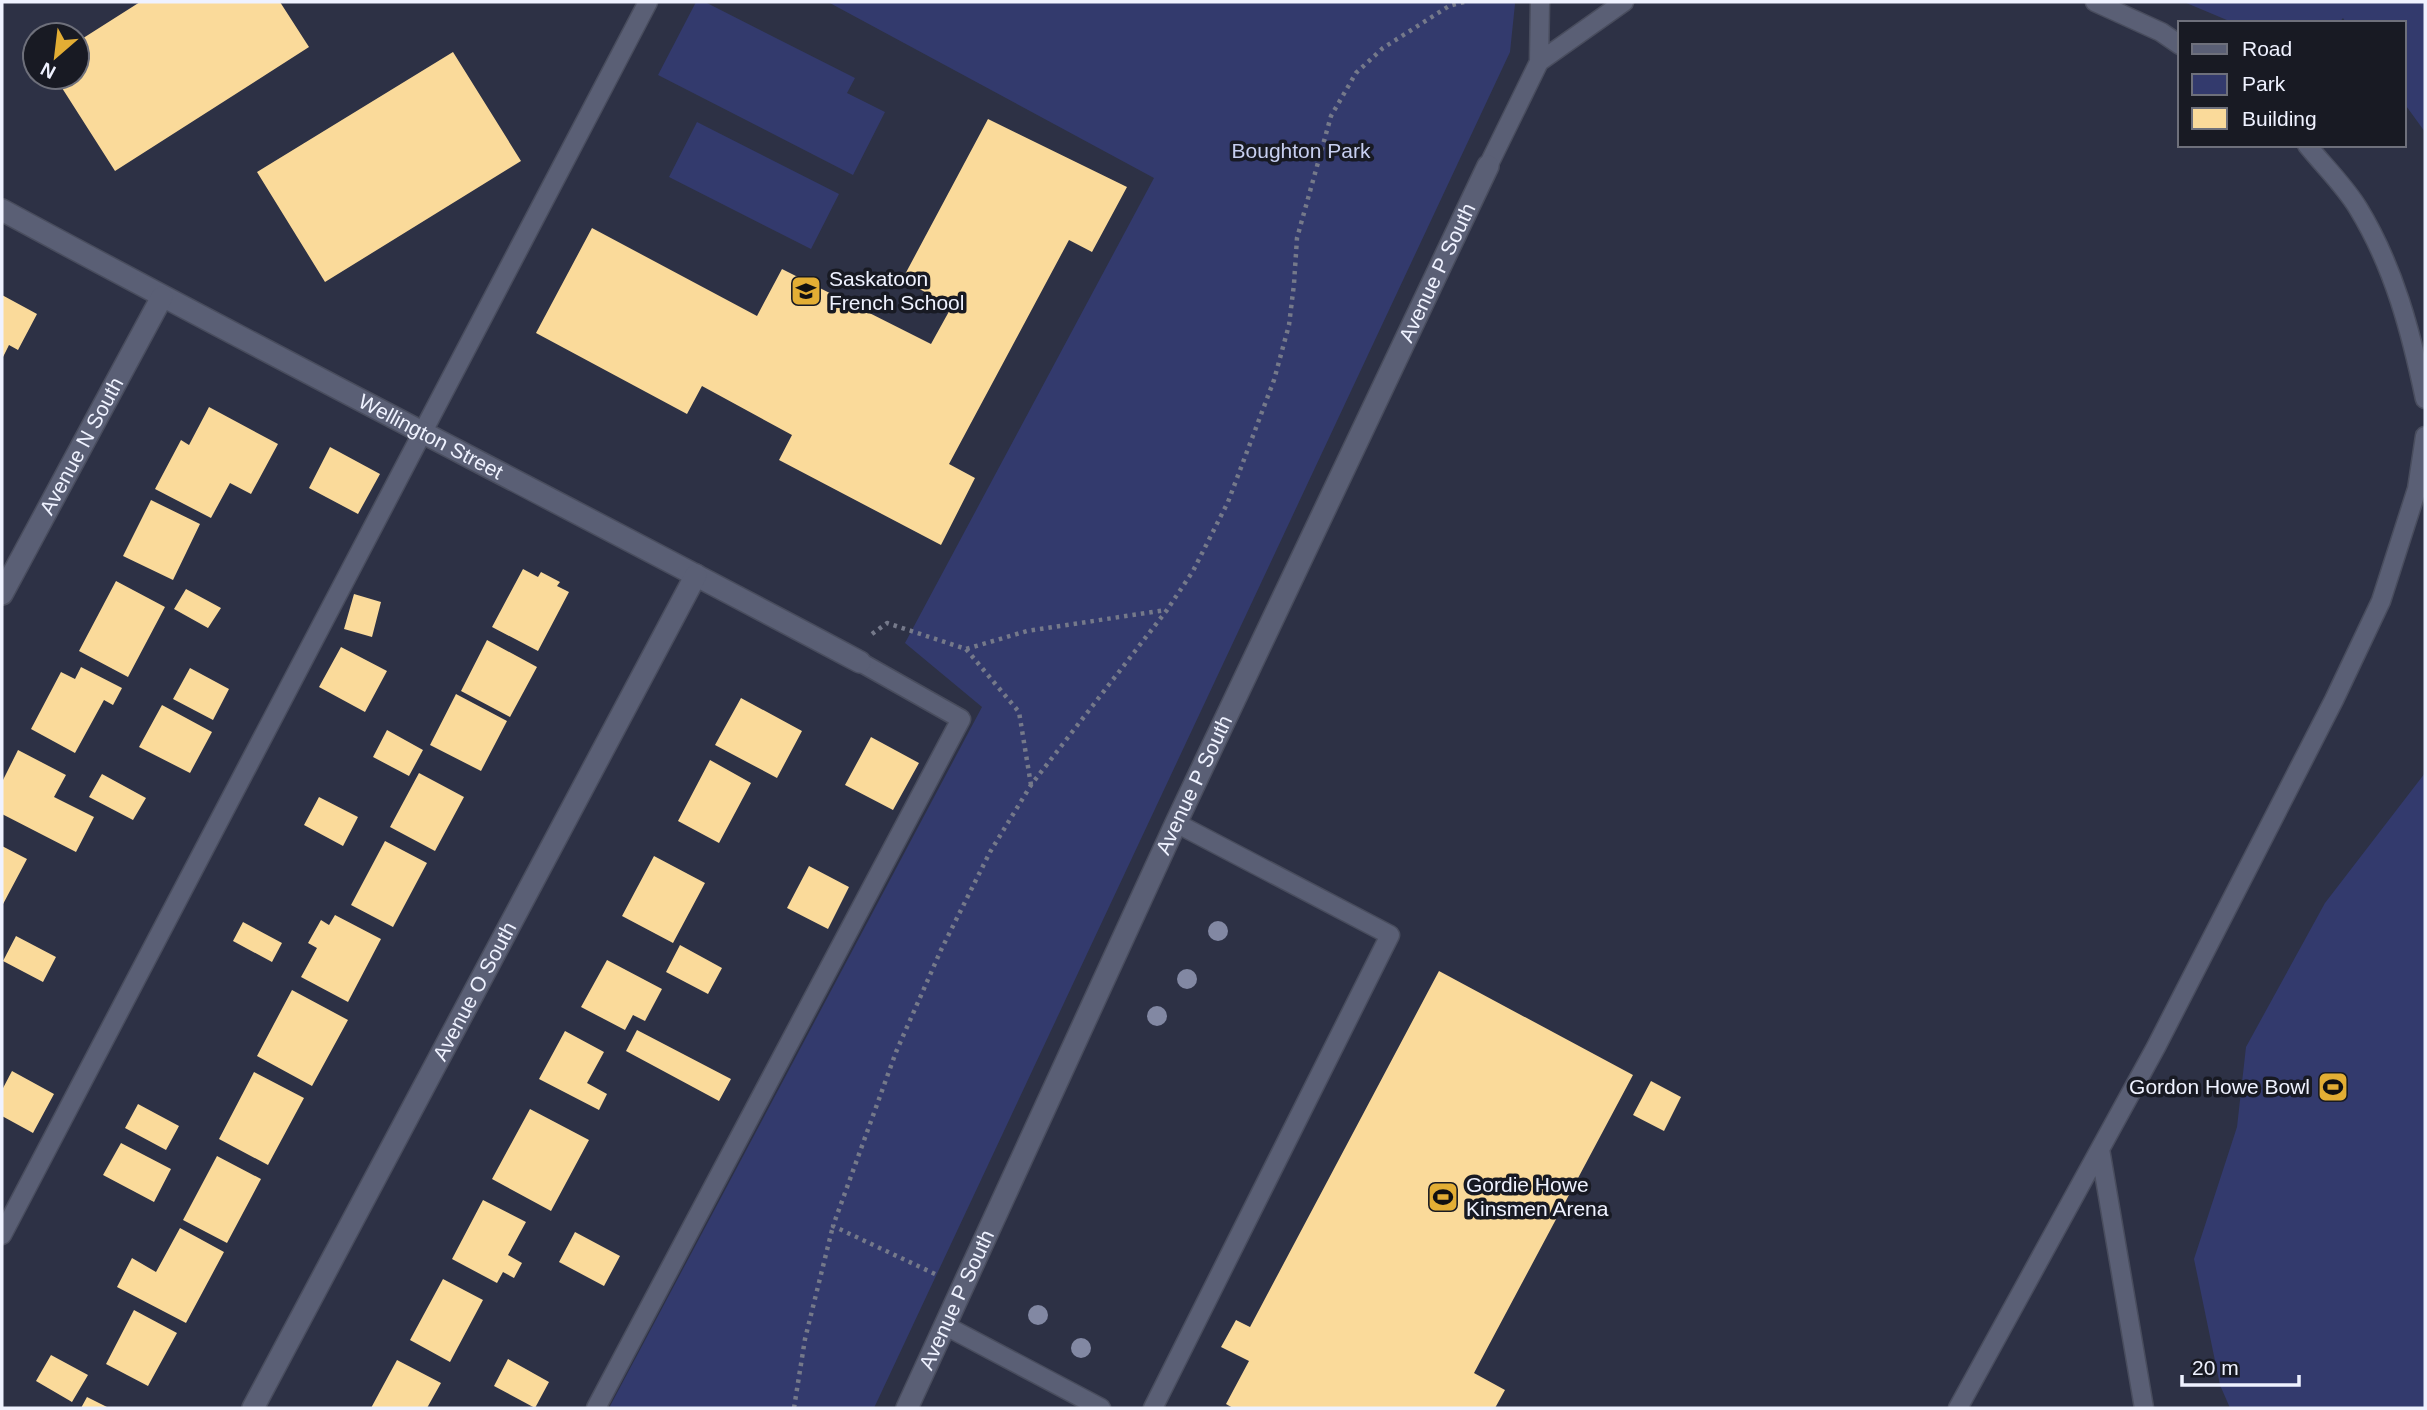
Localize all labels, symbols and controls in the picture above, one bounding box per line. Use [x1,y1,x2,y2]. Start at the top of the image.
north arrow [21,21,91,91]
legend [2178,21,2406,147]
text: Road [2242,37,2292,60]
text: N [37,58,59,83]
text: Park [2242,72,2286,95]
text: Building [2242,107,2317,130]
park label: Boughton Park [1232,139,1371,162]
street label: Avenue P South [1394,199,1480,346]
place label: Saskatoon French School [829,267,964,314]
school or university icon: Saskatoon French School [789,274,823,308]
street label: Avenue N South [35,373,128,519]
street label: Wellington Street [355,389,507,484]
street label: Avenue P South [1151,712,1236,858]
street label: Avenue O South [428,918,520,1064]
sports icon: Gordon Howe Bowl [2316,1070,2350,1104]
place label: Gordon Howe Bowl [2129,1075,2310,1098]
place label: Gordie Howe Kinsmen Arena [1466,1173,1609,1220]
sports icon: Gordie Howe Kinsmen Arena [1426,1180,1460,1214]
street label: Avenue P South [914,1226,998,1373]
scale bar [2182,1344,2299,1388]
text: 20 m [2192,1356,2239,1379]

